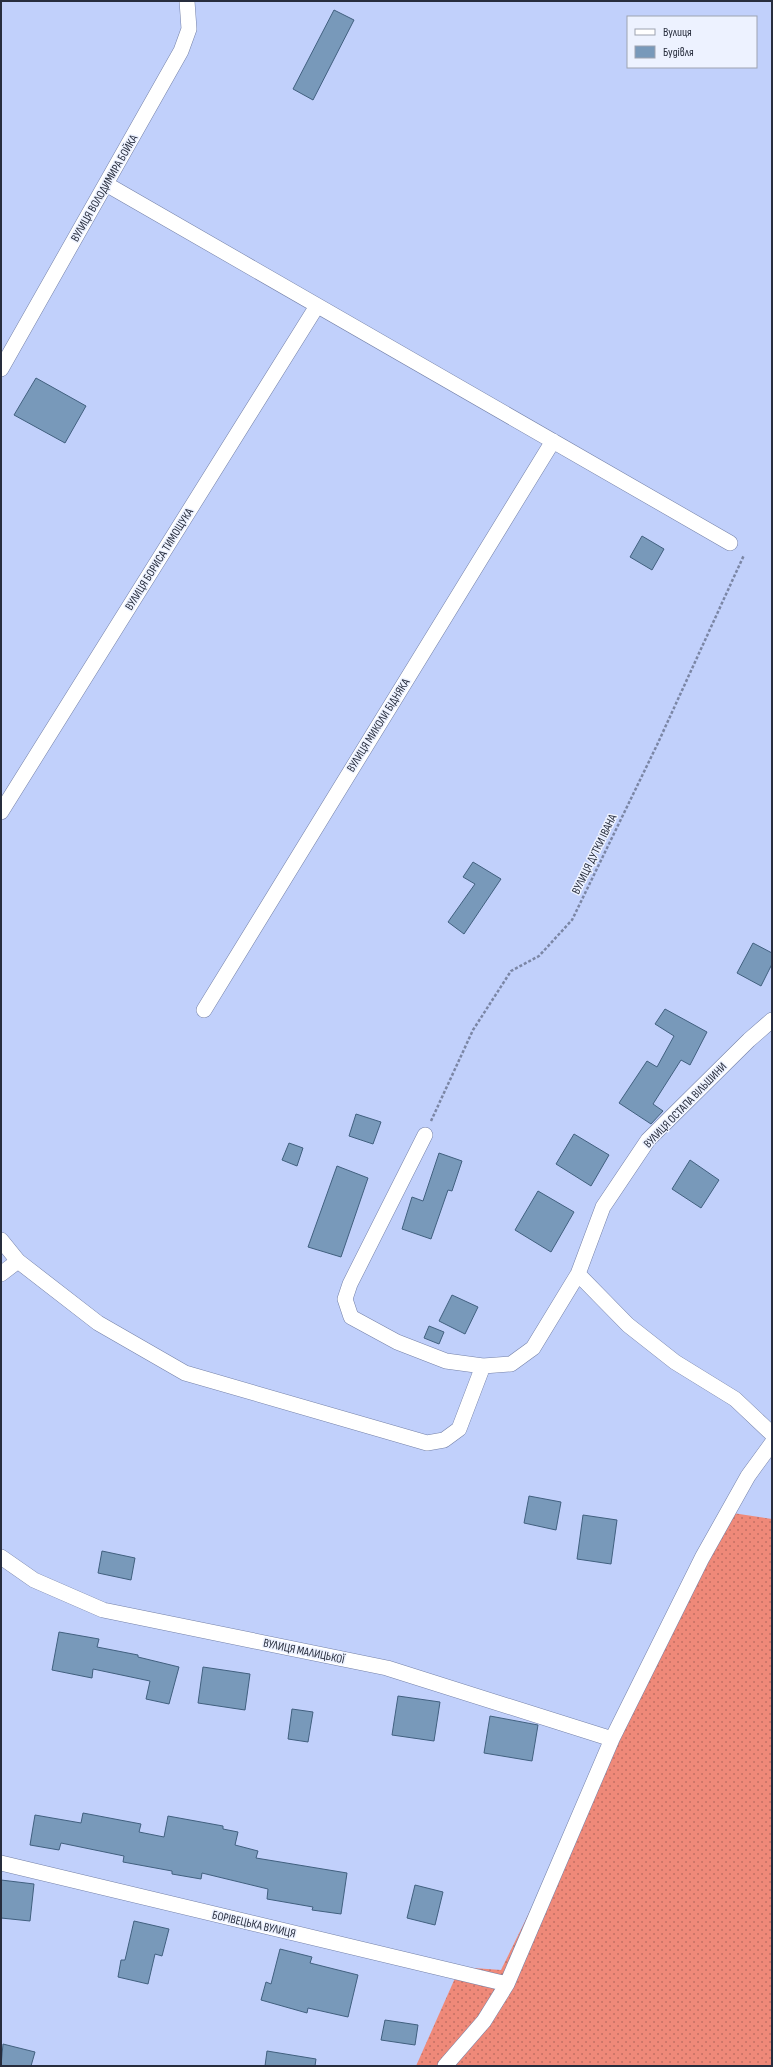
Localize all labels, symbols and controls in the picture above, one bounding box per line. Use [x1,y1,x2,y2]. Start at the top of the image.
legend [627,16,757,68]
text: Вулиця [663,25,692,40]
text: Будівля [663,45,694,60]
street label: ВУЛИЦЯ ВОЛОДИМИРА БОЙКА [68,131,142,245]
street label: ВУЛИЦЯ БОРИСА ТИМОЩУКА [122,505,197,613]
street label: ВУЛИЦЯ МИКОЛИ БІДНЯКА [344,675,414,775]
street label: ВУЛИЦЯ ДУТКИ ІВАНА [569,811,621,897]
street label: ВУЛИЦЯ ОСТАПА ВІЛЬШИНИ [641,1059,730,1151]
street label: ВУЛИЦЯ МАЛИЦЬКОЇ [262,1636,346,1668]
street label: БОРІВЕЦЬКА ВУЛИЦЯ [211,1908,297,1941]

